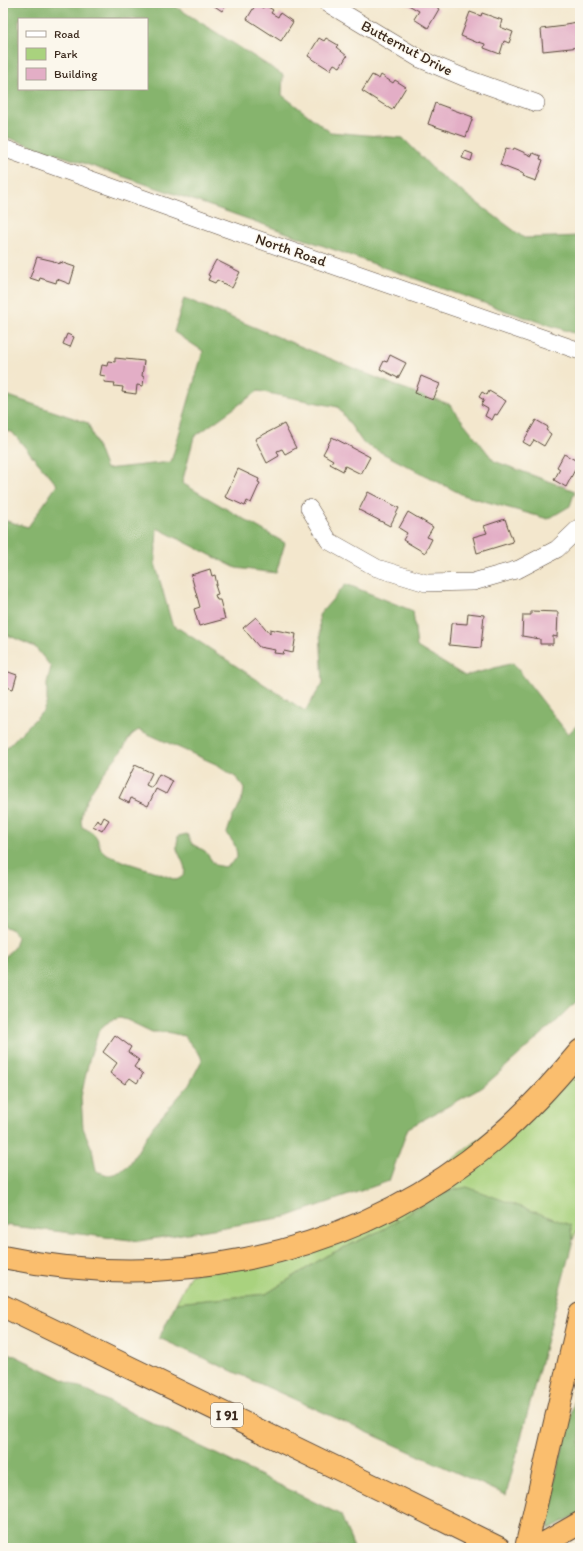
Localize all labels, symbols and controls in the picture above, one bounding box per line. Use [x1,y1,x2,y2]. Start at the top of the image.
street label: Butternut Drive [358,16,456,80]
legend [18,18,148,90]
text: Road [54,27,80,41]
text: Park [54,47,78,61]
text: Building [54,67,98,81]
street label: North Road [253,229,329,271]
road number: I 91 [211,1403,243,1427]

